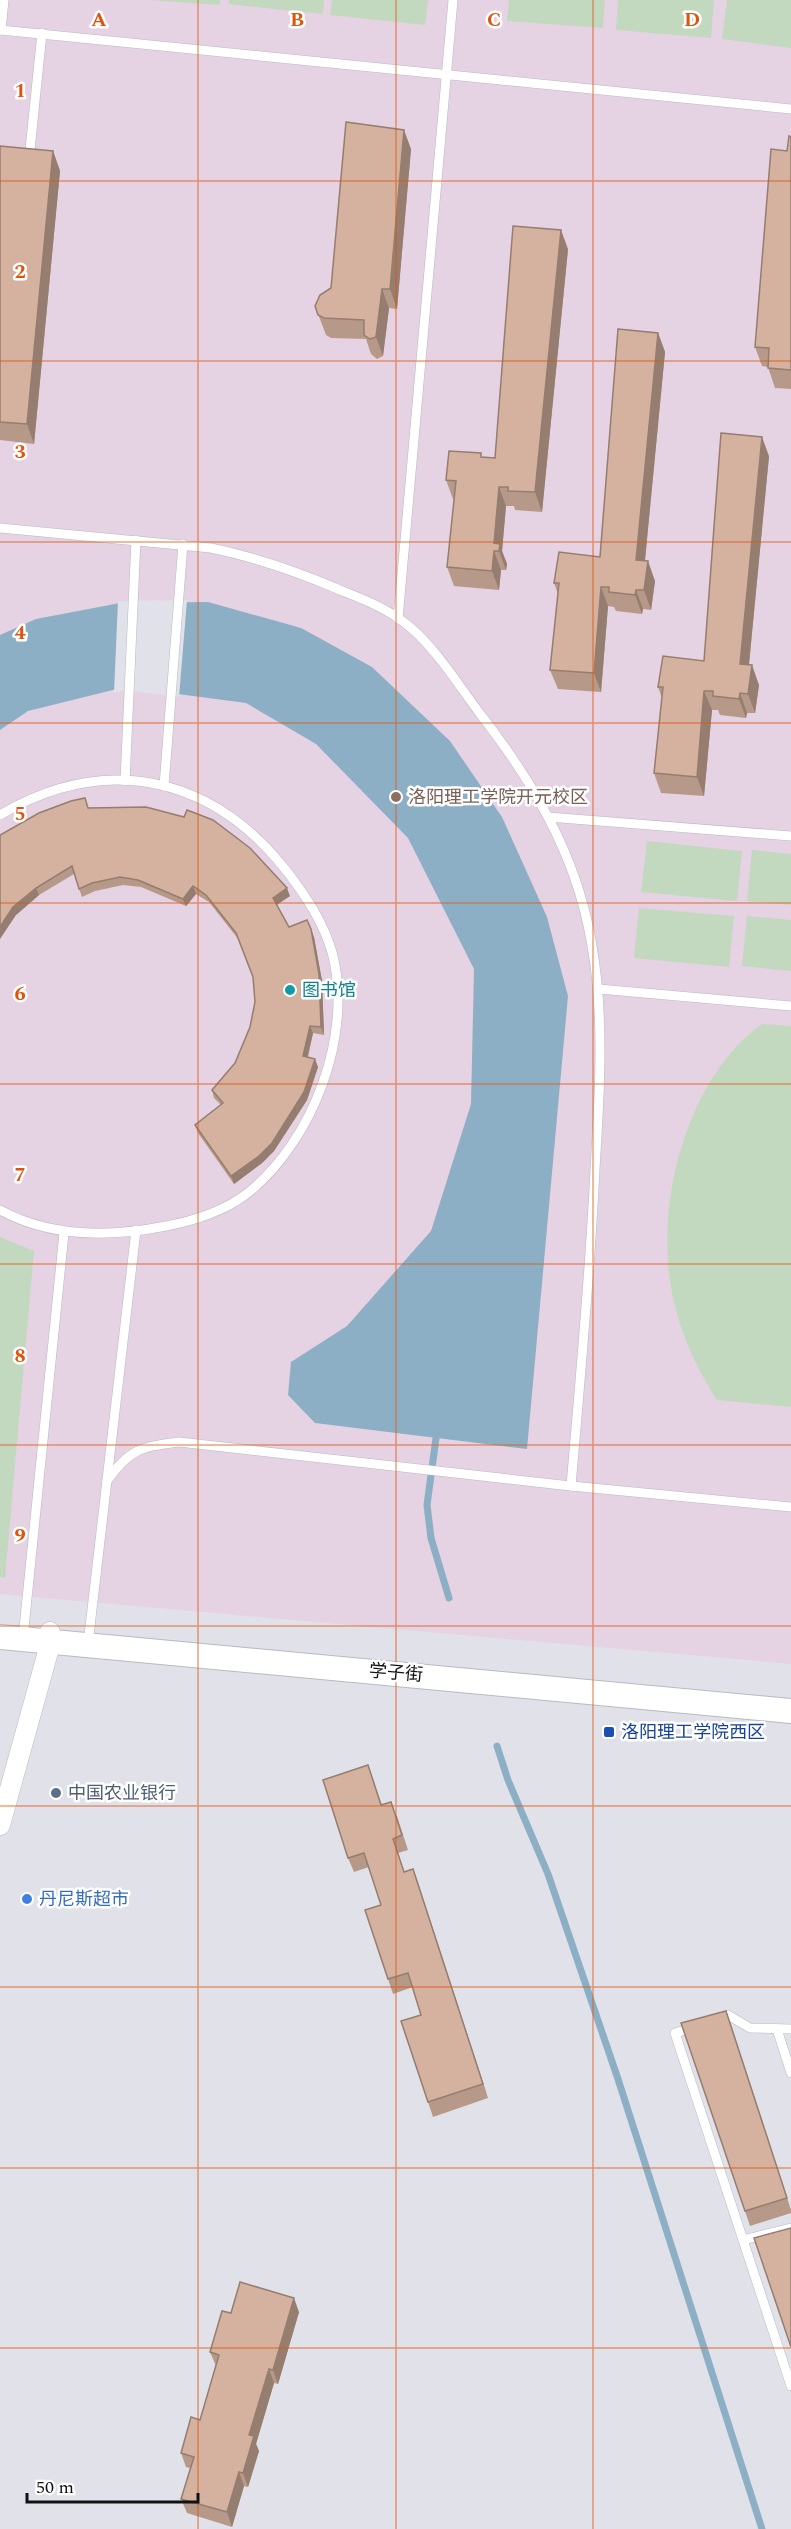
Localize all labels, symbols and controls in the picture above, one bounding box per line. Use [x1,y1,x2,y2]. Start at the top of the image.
text: A [91,5,107,35]
text: B [290,5,304,35]
text: C [487,5,501,35]
text: D [684,5,700,35]
text: 1 [14,76,26,106]
text: 2 [14,257,26,287]
text: 3 [14,437,26,467]
text: 4 [14,618,26,648]
place label: 洛阳理工学院开元校区 [408,784,588,811]
marker: 洛阳理工学院开元校区 [389,790,403,804]
text: 5 [14,799,26,829]
place label: 图书馆 [302,977,356,1004]
text: 6 [14,979,26,1009]
marker: 图书馆 [283,983,297,997]
text: 7 [14,1160,26,1190]
text: 8 [14,1341,26,1371]
text: 9 [14,1521,26,1551]
street label: 学子街 [368,1657,424,1689]
place label: 洛阳理工学院西区 [621,1719,765,1746]
marker: 洛阳理工学院西区 [602,1725,616,1739]
place label: 中国农业银行 [68,1780,176,1807]
marker: 中国农业银行 [49,1786,63,1800]
place label: 丹尼斯超市 [39,1886,129,1913]
marker: 丹尼斯超市 [20,1892,34,1906]
scale bar [27,2466,198,2504]
text: 50 m [36,2474,74,2501]

